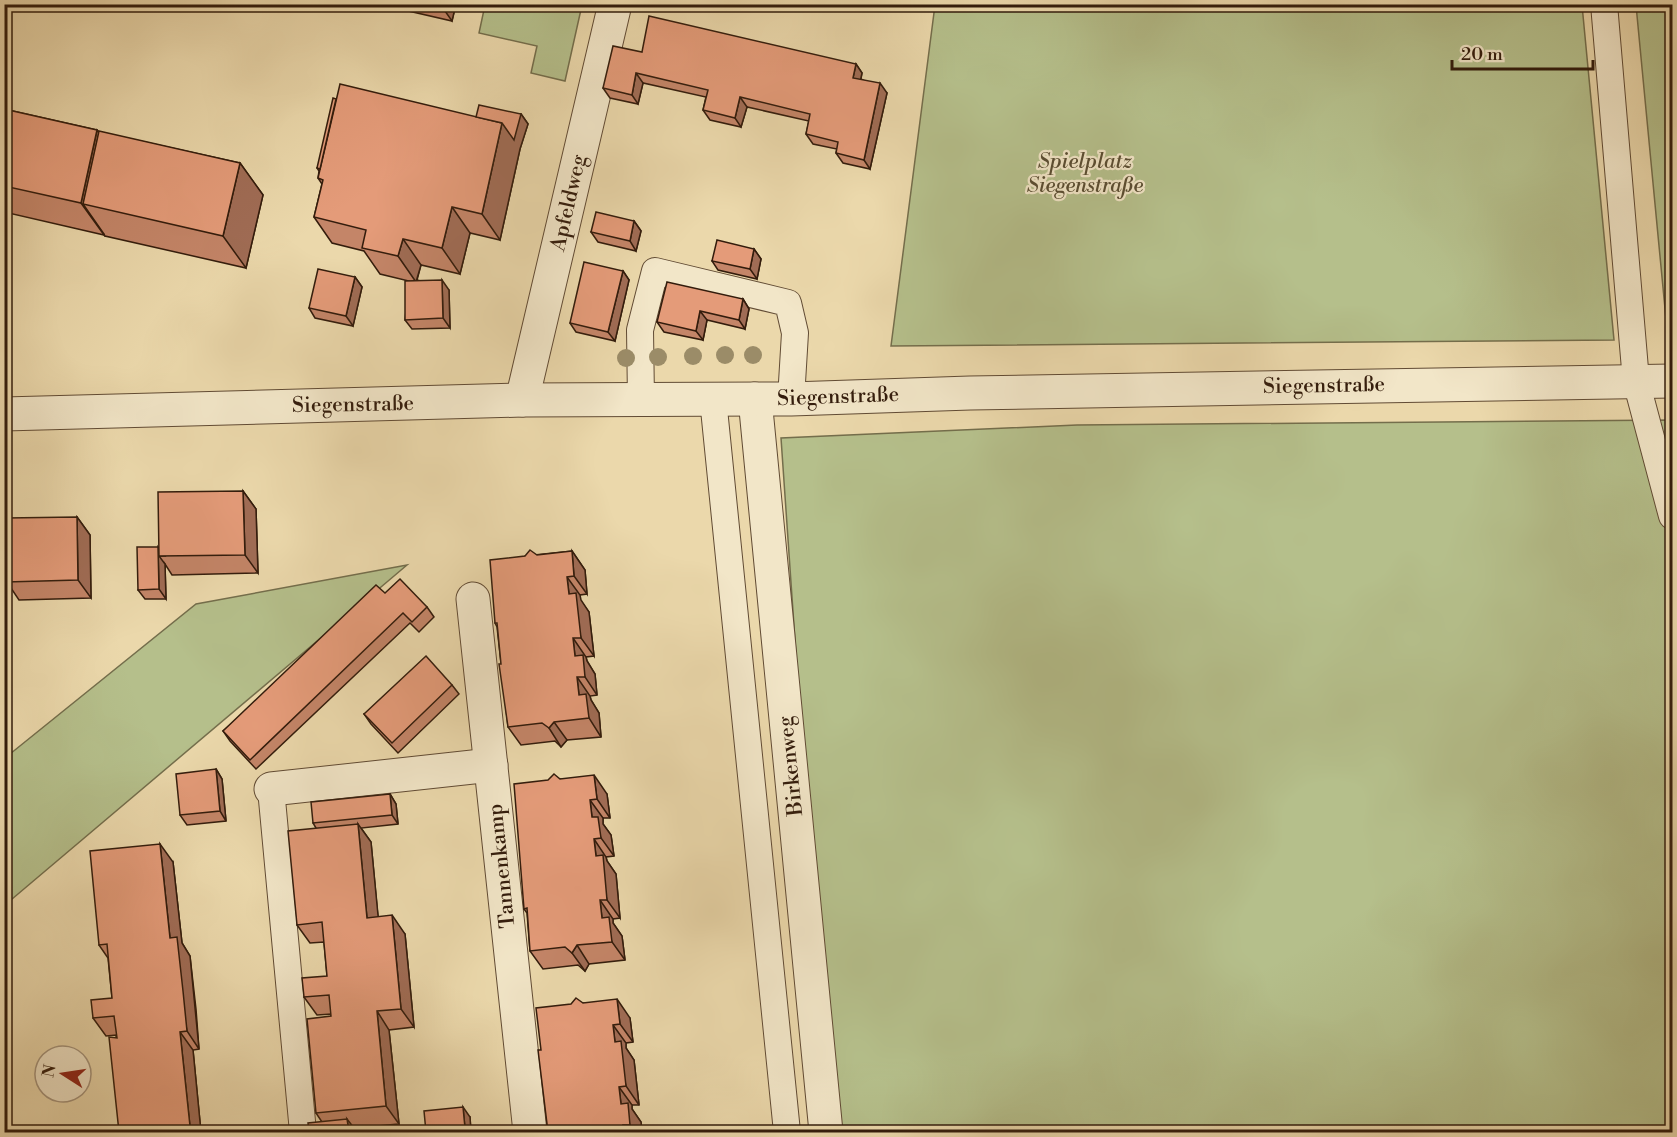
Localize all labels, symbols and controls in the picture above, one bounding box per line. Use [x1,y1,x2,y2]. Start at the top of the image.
scale bar [1452,33,1593,71]
text: 20 m [1461,43,1503,66]
park label: Spielplatz Siegenstraße [1027,149,1143,199]
street label: Apfeldweg [545,152,593,255]
street label: Siegenstraße [1263,372,1385,400]
street label: Siegenstraße [777,382,899,412]
street label: Siegenstraße [292,391,414,419]
street label: Birkenweg [773,715,809,818]
street label: Tannenkamp [483,802,521,930]
north arrow [33,1044,93,1104]
text: N [38,1062,60,1079]

